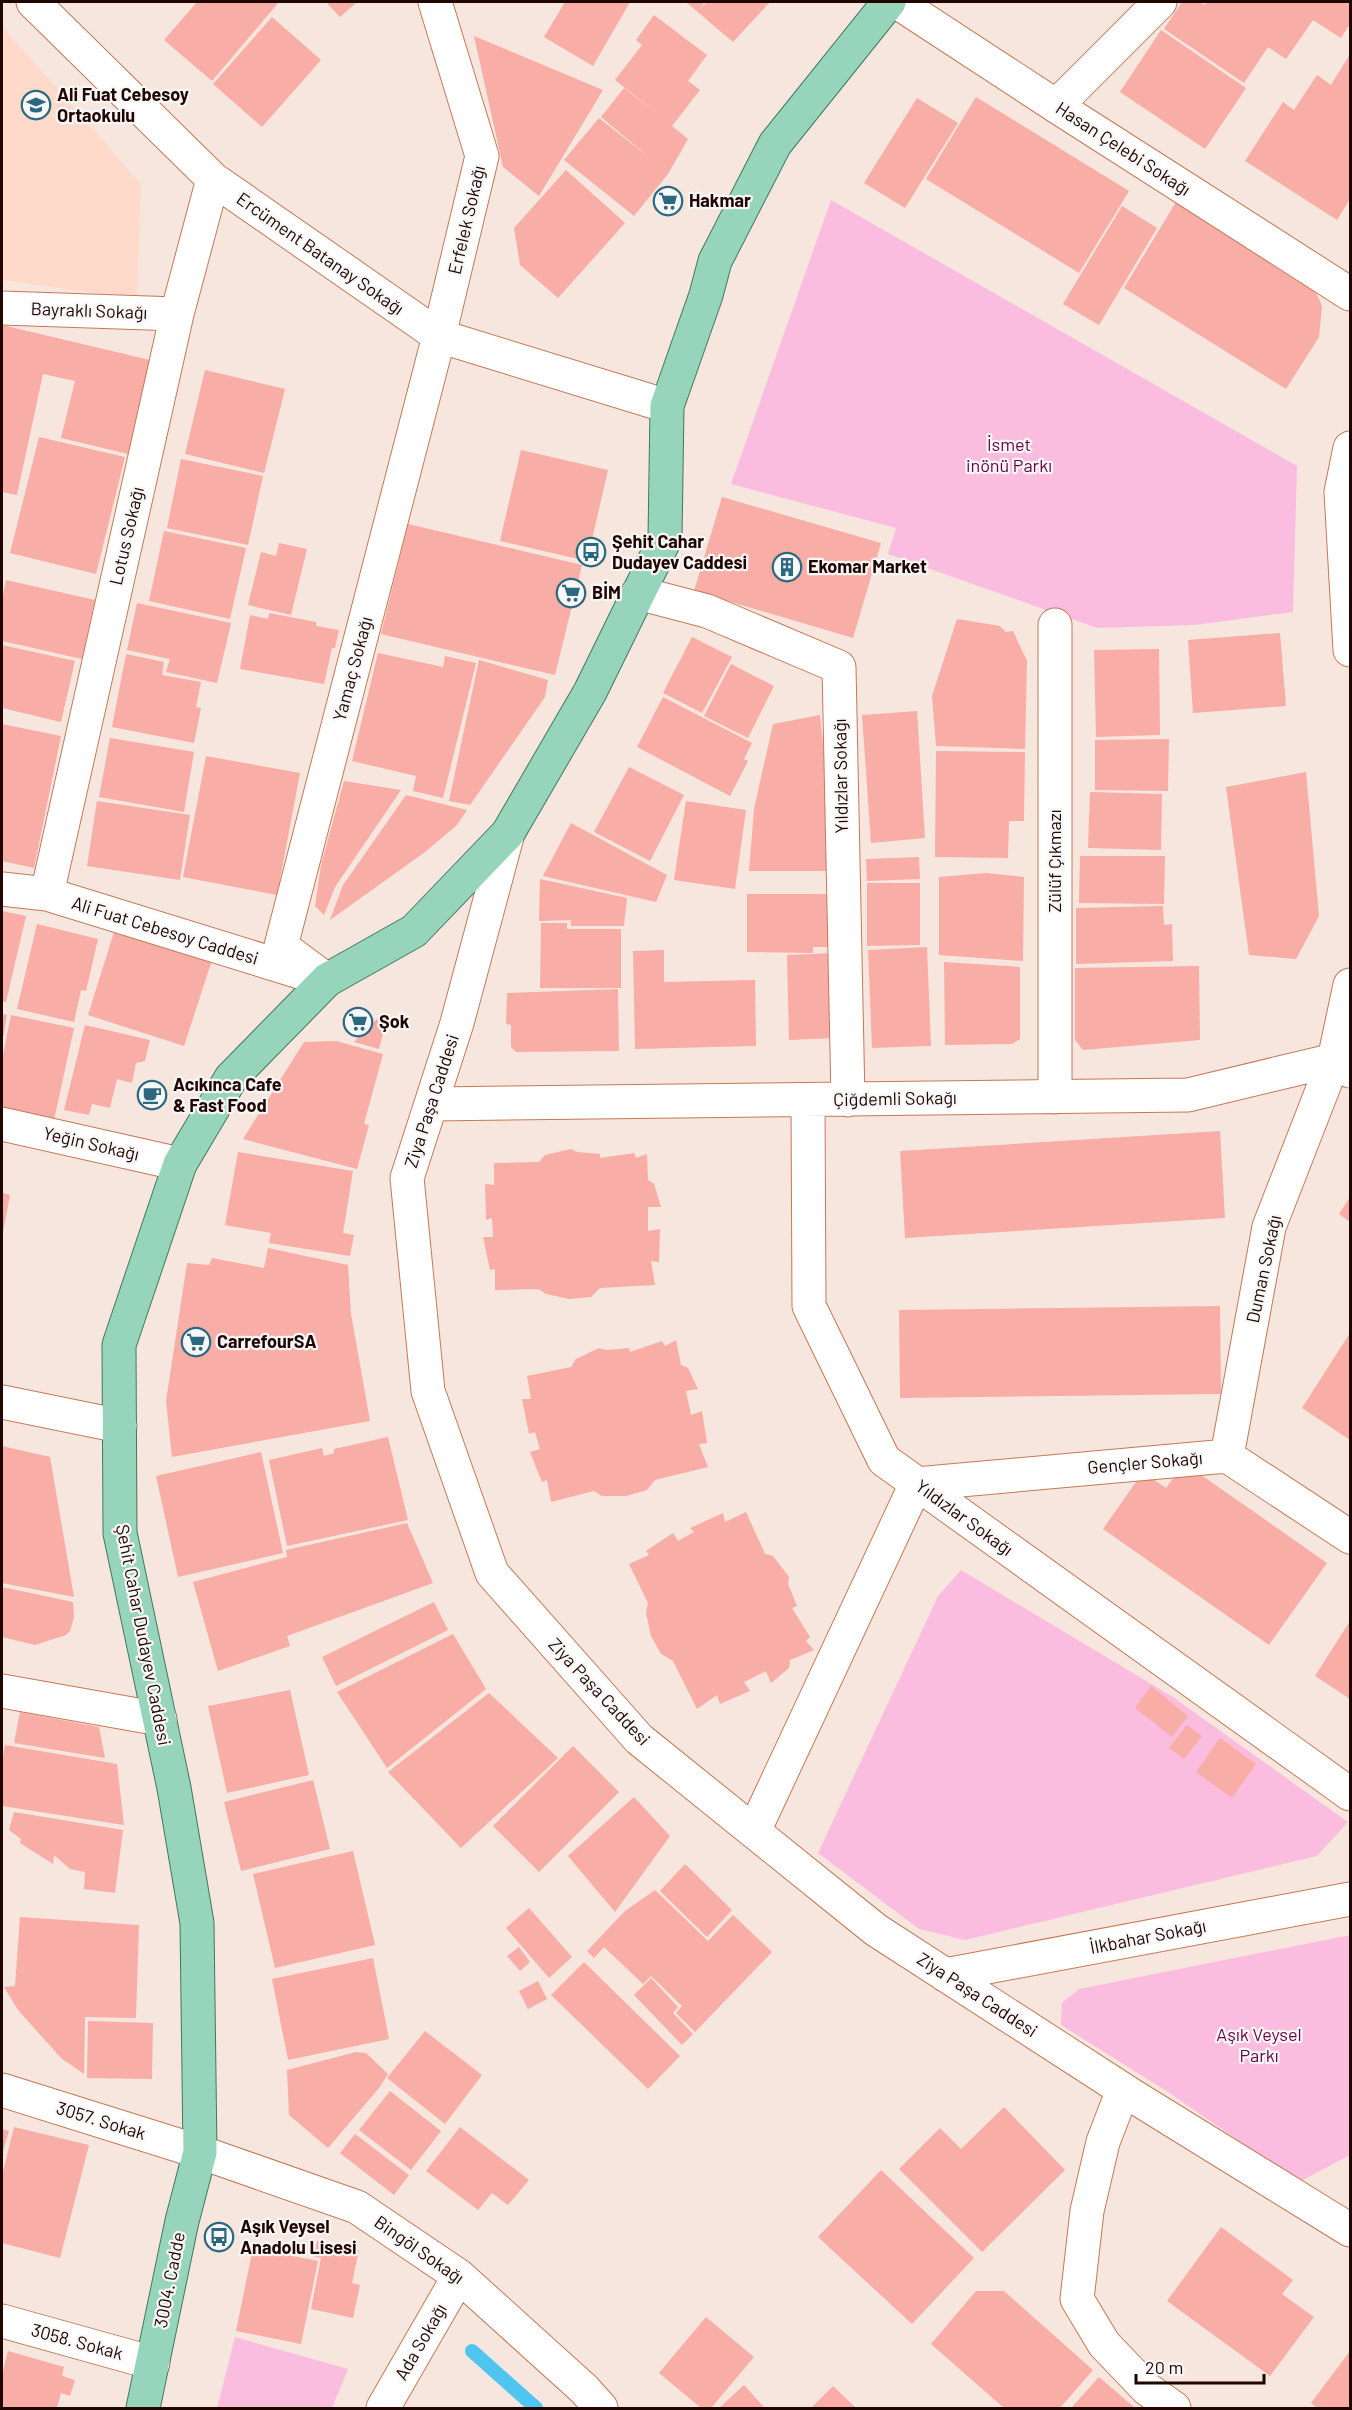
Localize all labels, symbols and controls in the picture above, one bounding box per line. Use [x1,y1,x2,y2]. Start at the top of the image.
place label: Ali Fuat Cebesoy Ortaokulu [57,83,189,126]
school or university icon: Ali Fuat Cebesoy Ortaokulu [20,89,52,121]
street label: Hasan Çelebi Sokağı [1052,96,1195,200]
street label: Erfelek Sokağı [443,163,489,276]
supermarket icon: Hakmar [652,185,684,217]
street label: Ercüment Batanay Sokağı [233,187,408,319]
place label: Hakmar [689,189,751,211]
street label: Bayraklı Sokağı [30,297,148,323]
park label: İsmet inönü Parkı [966,433,1052,476]
street label: Lotus Sokağı [104,484,148,587]
place label: Şehit Cahar Dudayev Caddesi [612,530,747,573]
bus stop icon: Şehit Cahar Dudayev Caddesi [575,536,607,568]
building icon: Ekomar Market [771,551,803,583]
place label: Ekomar Market [808,555,927,577]
supermarket icon: BİM [555,577,587,609]
place label: BİM [592,581,621,603]
street label: Yamaç Sokağı [328,614,377,723]
street label: Yıldızlar Sokağı [828,718,852,834]
street label: Zülüf Çıkmazı [1043,809,1065,913]
street label: Ali Fuat Cebesoy Caddesi [69,891,261,969]
supermarket icon: Şok [342,1006,374,1038]
place label: Şok [379,1010,410,1032]
street label: Ziya Paşa Caddesi [399,1031,463,1170]
place label: Acıkınca Cafe & Fast Food [173,1073,282,1116]
cafe icon: Acıkınca Cafe & Fast Food [136,1079,168,1111]
street label: Çiğdemli Sokağı [833,1086,957,1110]
street label: Yeğin Sokağı [41,1121,141,1165]
street label: Duman Sokağı [1241,1213,1285,1325]
supermarket icon: CarrefourSA [180,1326,212,1358]
place label: CarrefourSA [217,1330,317,1352]
street label: Gençler Sokağı [1087,1446,1203,1478]
street label: Yıldızlar Sokağı [912,1474,1018,1560]
street label: Şehit Cahar Dudayev Caddesi [112,1522,176,1747]
street label: Ziya Paşa Caddesi [544,1633,655,1750]
street label: İlkbahar Sokağı [1088,1914,1208,1958]
street label: Ziya Paşa Caddesi [913,1947,1042,2041]
park label: Aşık Veysel Parkı [1216,2023,1302,2066]
street label: 3057. Sokak [54,2096,149,2144]
street label: Bingöl Sokağı [370,2210,469,2288]
place label: Aşık Veysel Anadolu Lisesi [240,2215,357,2258]
bus stop icon: Aşık Veysel Anadolu Lisesi [203,2221,235,2253]
street label: 3004. Cadde [149,2230,189,2330]
street label: Ada Sokağı [389,2299,451,2384]
street label: 3058. Sokak [29,2318,126,2364]
scale bar [1136,2347,1264,2385]
text: 20 m [1145,2356,1183,2378]

